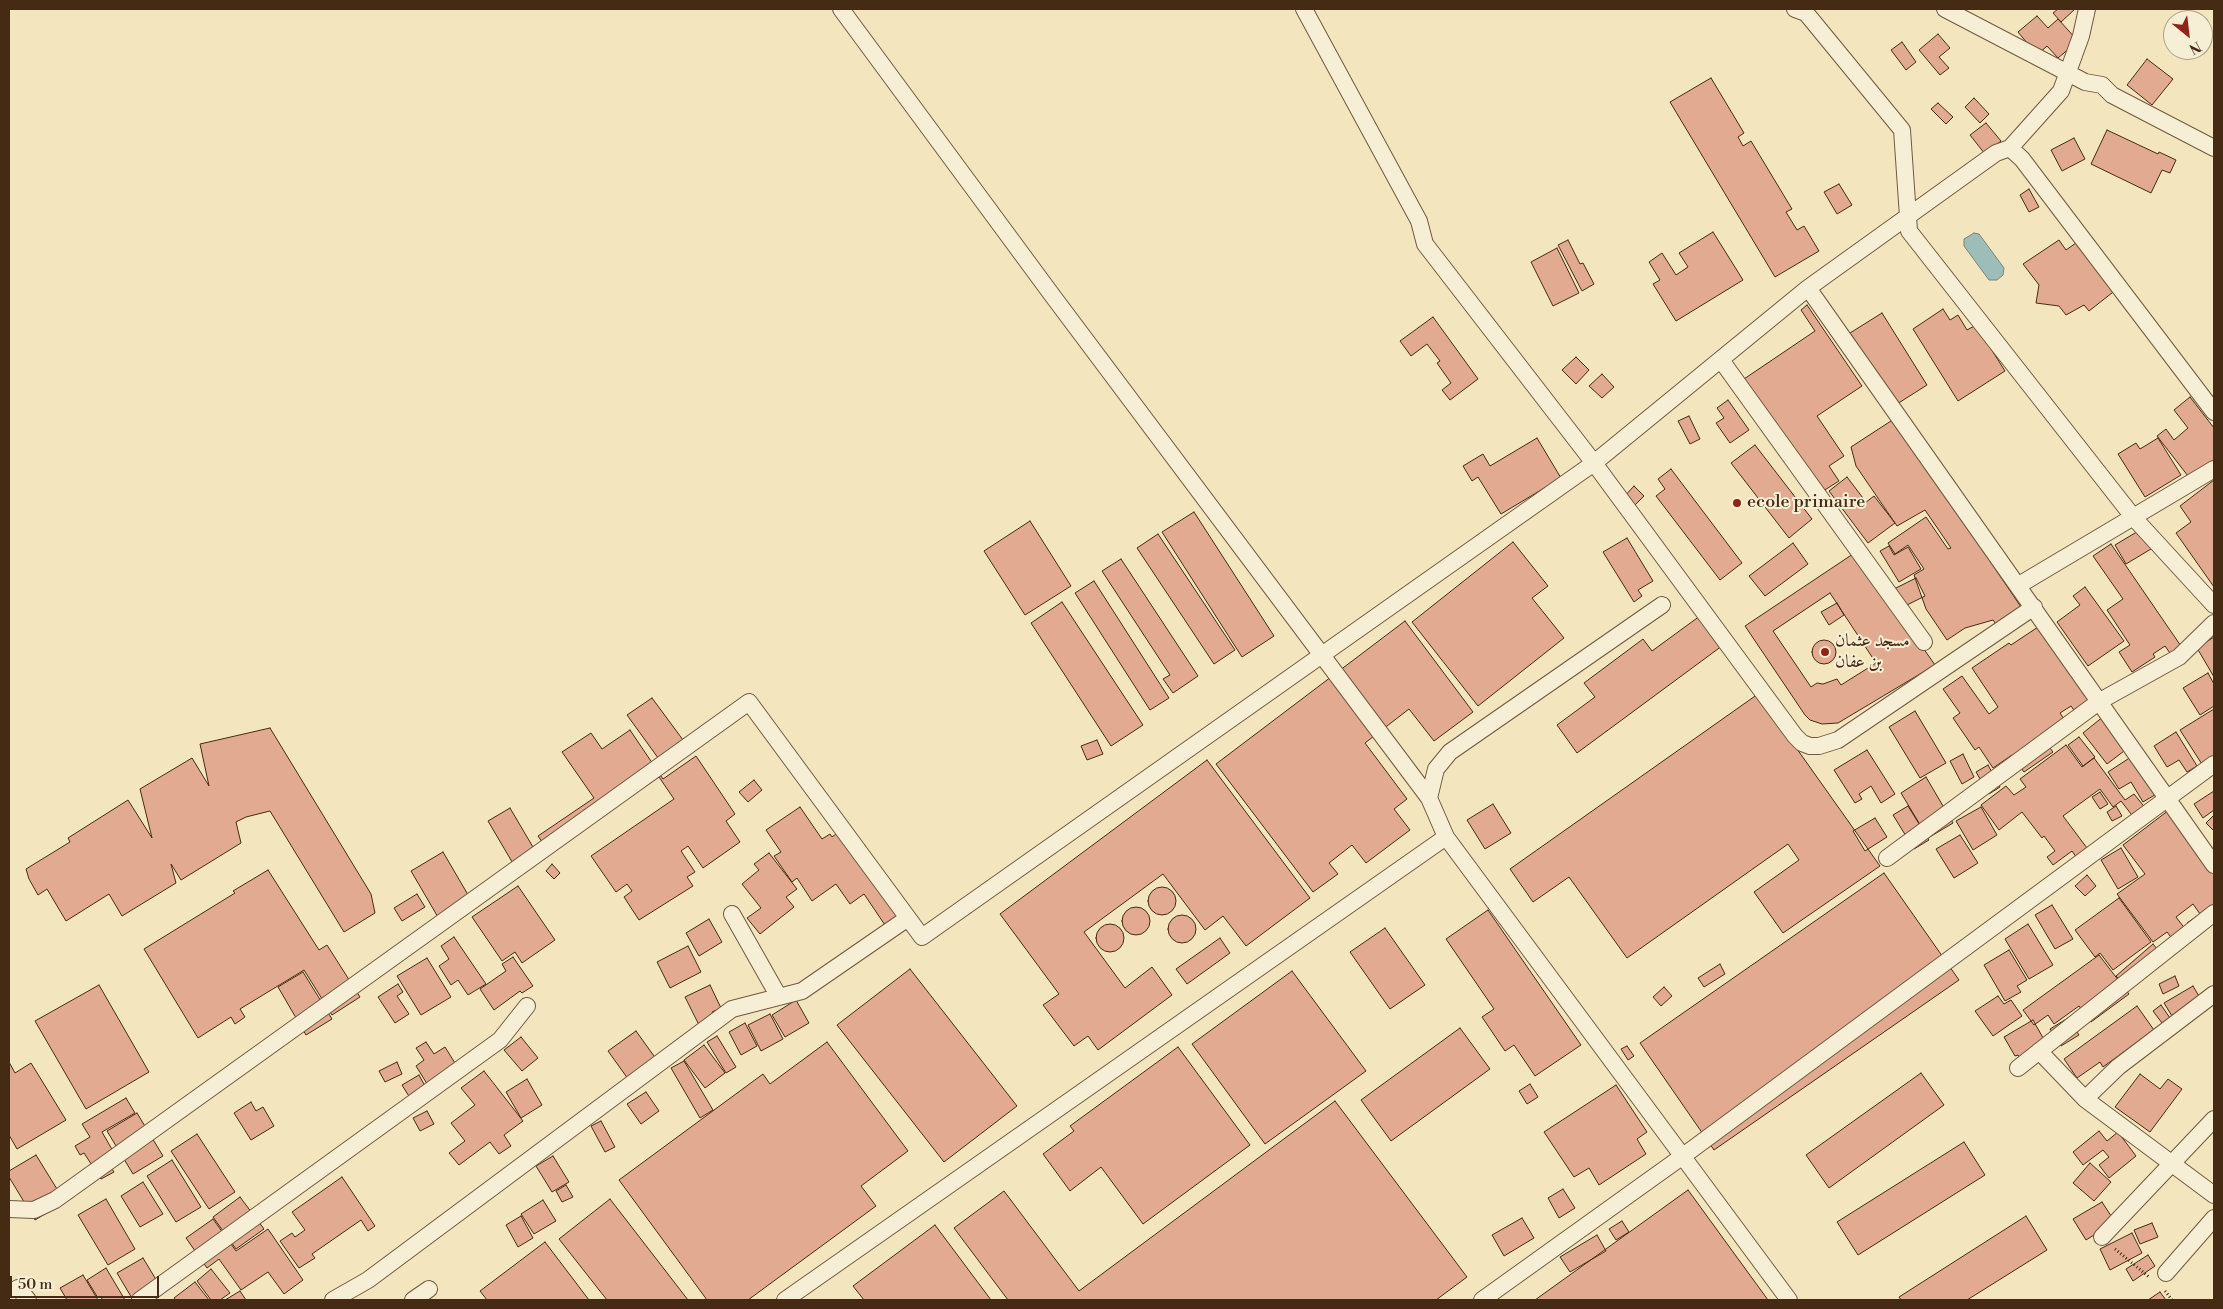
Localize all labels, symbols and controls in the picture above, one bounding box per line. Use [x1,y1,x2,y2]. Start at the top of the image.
north arrow [2163,10,2213,60]
text: N [2186,37,2204,58]
place label: ecole primaire [1747,492,1865,514]
marker: ecole primaire [1731,497,1743,509]
place label: مسجد عثمان بن عفان [1835,631,1910,674]
marker: مسجد عثمان بن عفان [1819,646,1831,658]
scale bar [12,1266,161,1298]
text: 50 m [18,1275,52,1294]

